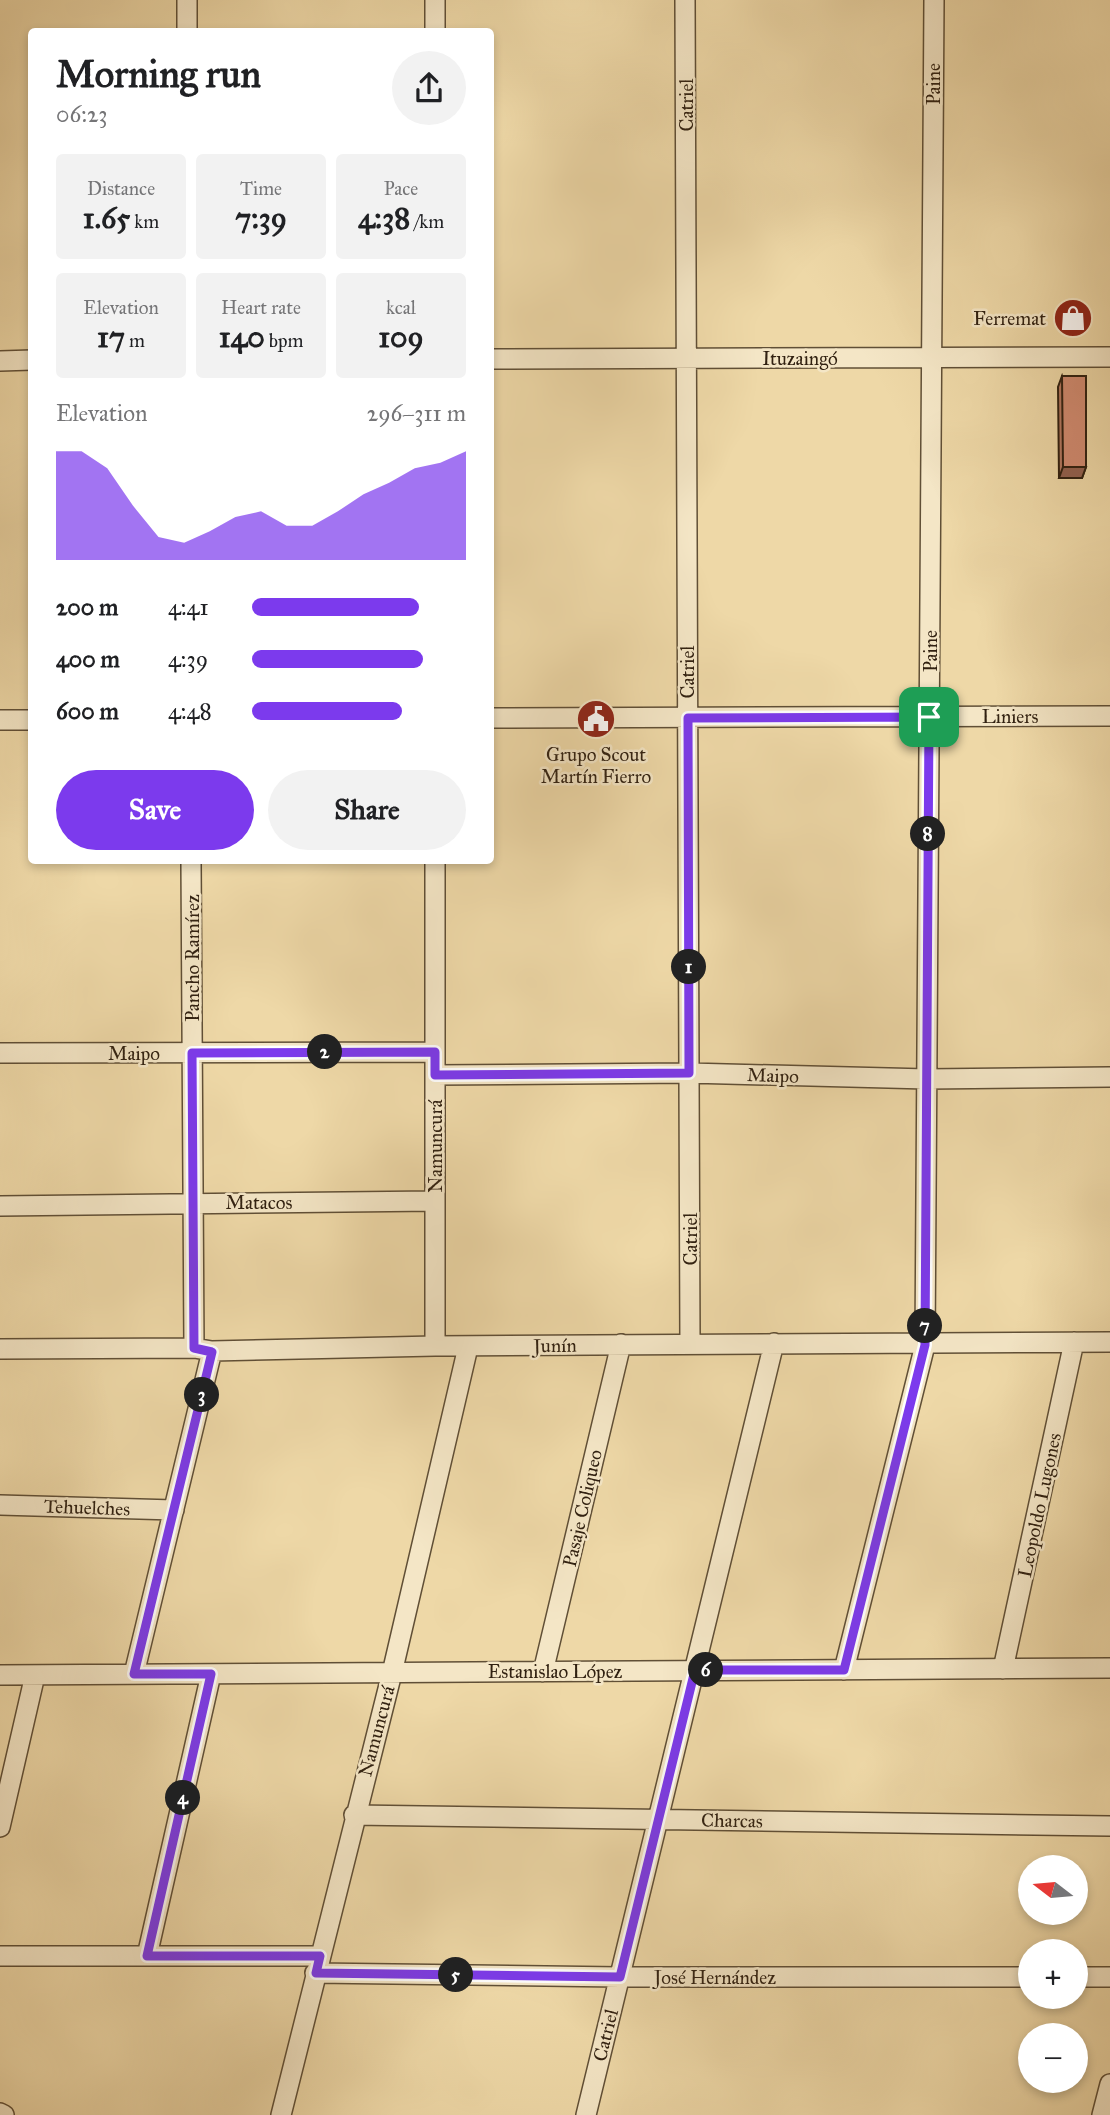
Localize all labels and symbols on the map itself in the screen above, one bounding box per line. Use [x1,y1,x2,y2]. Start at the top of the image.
street label: Paine [922,63,945,105]
street label: Catriel [675,78,698,132]
shop icon: Ferremat [1052,297,1094,339]
place label: Ferremat [973,307,1046,330]
street label: Ituzaingó [762,347,838,371]
street label: Paine [919,630,942,672]
street label: Catriel [676,645,699,699]
pin [899,687,959,747]
public building icon: Grupo Scout Martín Fierro [575,698,617,740]
street label: Liniers [982,705,1038,728]
place label: Grupo Scout Martín Fierro [541,743,651,788]
pin: 8 [911,816,946,852]
street label: Pancho Ramírez [181,894,204,1022]
pin: 1 [672,950,706,984]
pin: 2 [308,1034,342,1070]
street label: Maipo [108,1042,160,1065]
street label: Maipo [747,1063,800,1088]
street label: Namuncurá [424,1098,447,1193]
street label: Matacos [225,1191,293,1214]
street label: Catriel [679,1212,702,1266]
pin: 7 [908,1308,942,1344]
street label: Junín [531,1334,577,1358]
pin: 3 [184,1378,220,1412]
street label: Leopoldo Lugones [1013,1431,1067,1580]
street label: Pasaje Coliqueo [558,1447,608,1569]
street label: Tehuelches [43,1495,131,1521]
pin: 6 [688,1652,724,1688]
street label: Estanislao López [488,1660,623,1683]
street label: Namuncurá [353,1682,400,1779]
pin: 4 [166,1780,200,1815]
street label: Charcas [701,1808,763,1833]
north arrow [1018,1855,1088,1925]
pin: 5 [438,1958,474,1993]
street label: José Hernández [652,1966,776,1990]
street label: Catriel [588,2006,623,2064]

